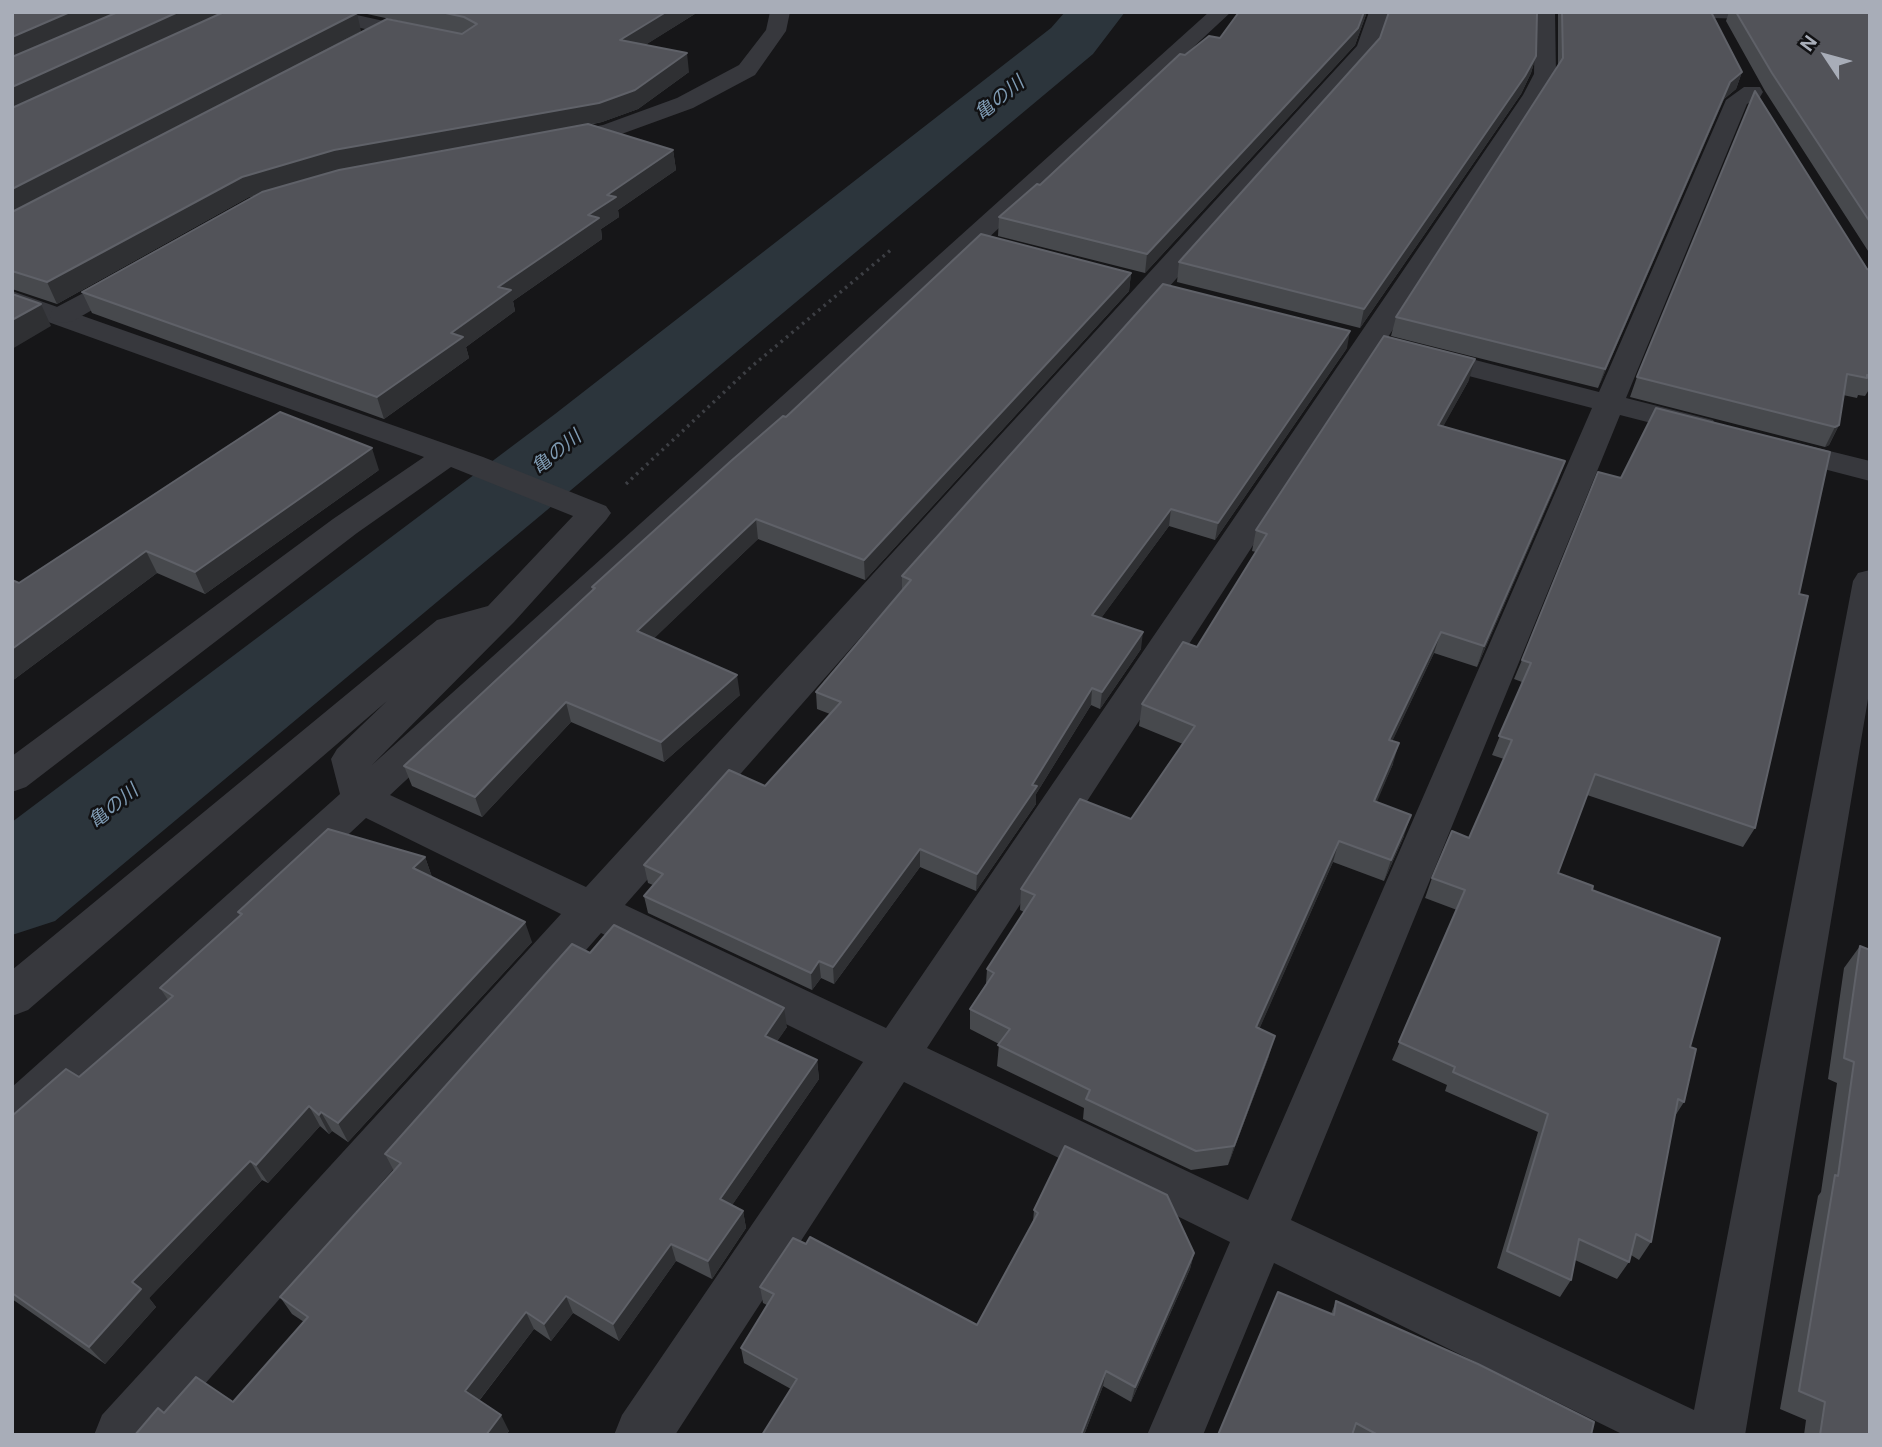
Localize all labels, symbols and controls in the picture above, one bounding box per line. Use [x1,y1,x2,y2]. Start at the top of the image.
north arrow [1791,21,1861,91]
text: N [1794,30,1823,56]
water label: 亀の川 [971,72,1029,126]
water label: 亀の川 [528,426,586,480]
water label: 亀の川 [85,780,143,834]

